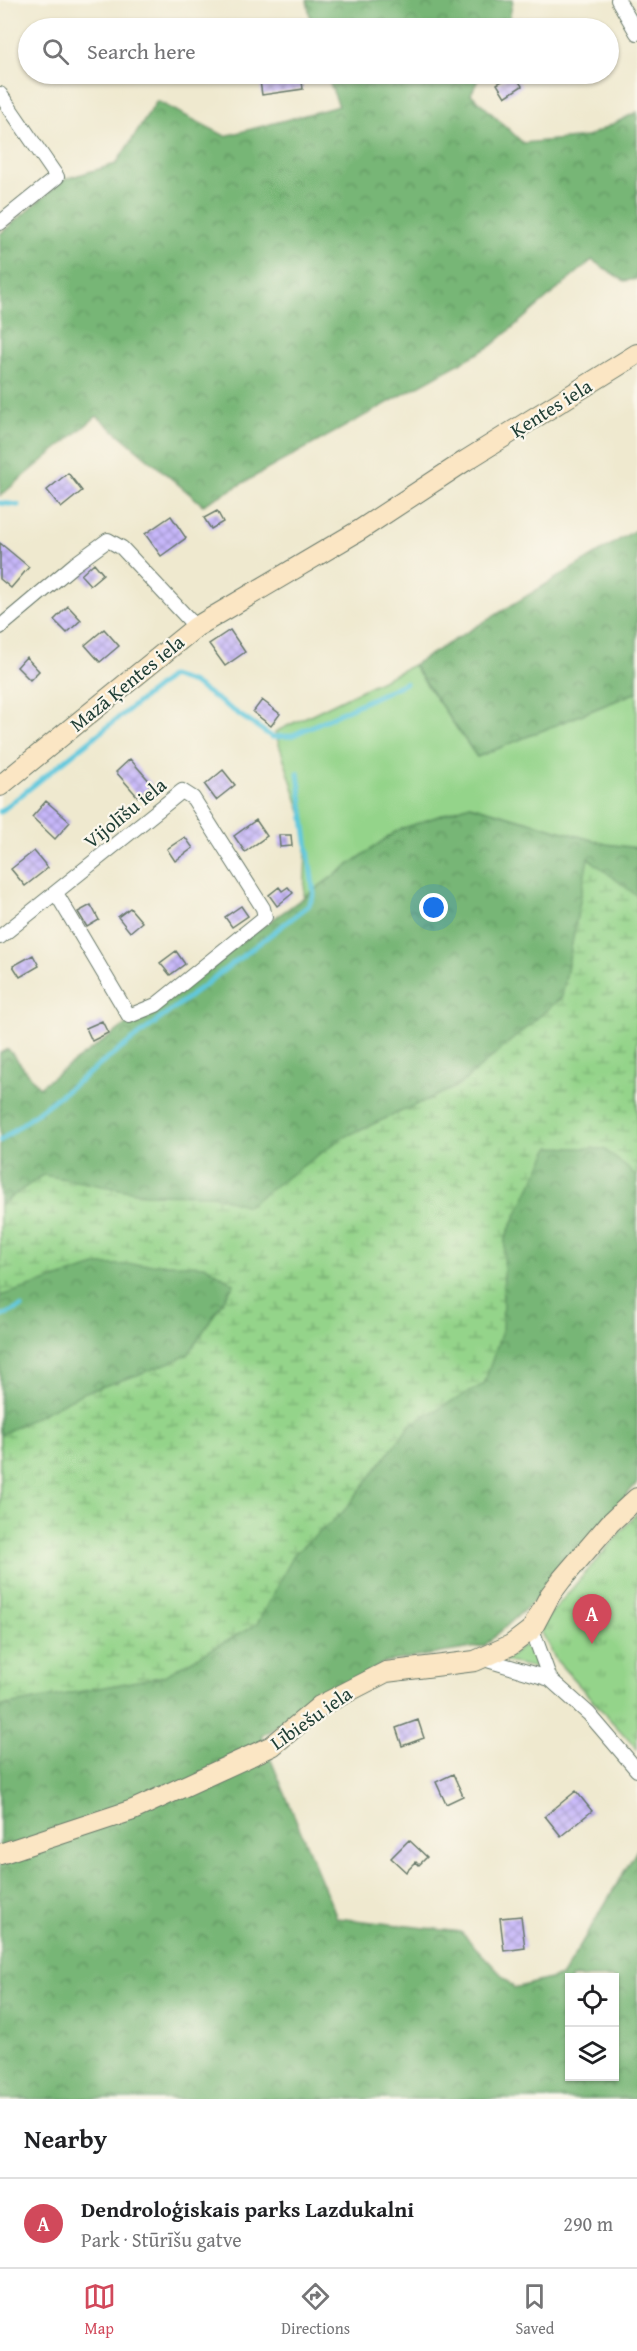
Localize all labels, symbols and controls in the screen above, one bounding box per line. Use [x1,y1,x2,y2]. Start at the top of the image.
search box [18,18,619,84]
icon: search [39,35,72,68]
text: Search here [87,35,196,67]
street label: Ķentes iela [504,371,598,444]
street label: Mazā Ķentes iela [63,627,191,738]
street label: Vijolīšu iela [77,770,173,855]
your location [419,893,448,922]
pin: A [572,1594,612,1644]
street label: Lībiešu iela [264,1678,358,1756]
map controls [565,1973,619,2081]
button: locate [565,1973,619,2027]
button: layers [565,2027,619,2081]
text: Nearby [24,2119,107,2158]
text: Dendroloģiskais parks Lazdukalni [81,2193,414,2225]
text: A [37,2209,50,2238]
text: 290 m [563,2209,613,2238]
text: Park · Stūrīšu gatve [81,2225,242,2254]
tab: Map [83,2280,116,2340]
tab: Directions [281,2280,350,2340]
tab: Saved [515,2280,554,2340]

